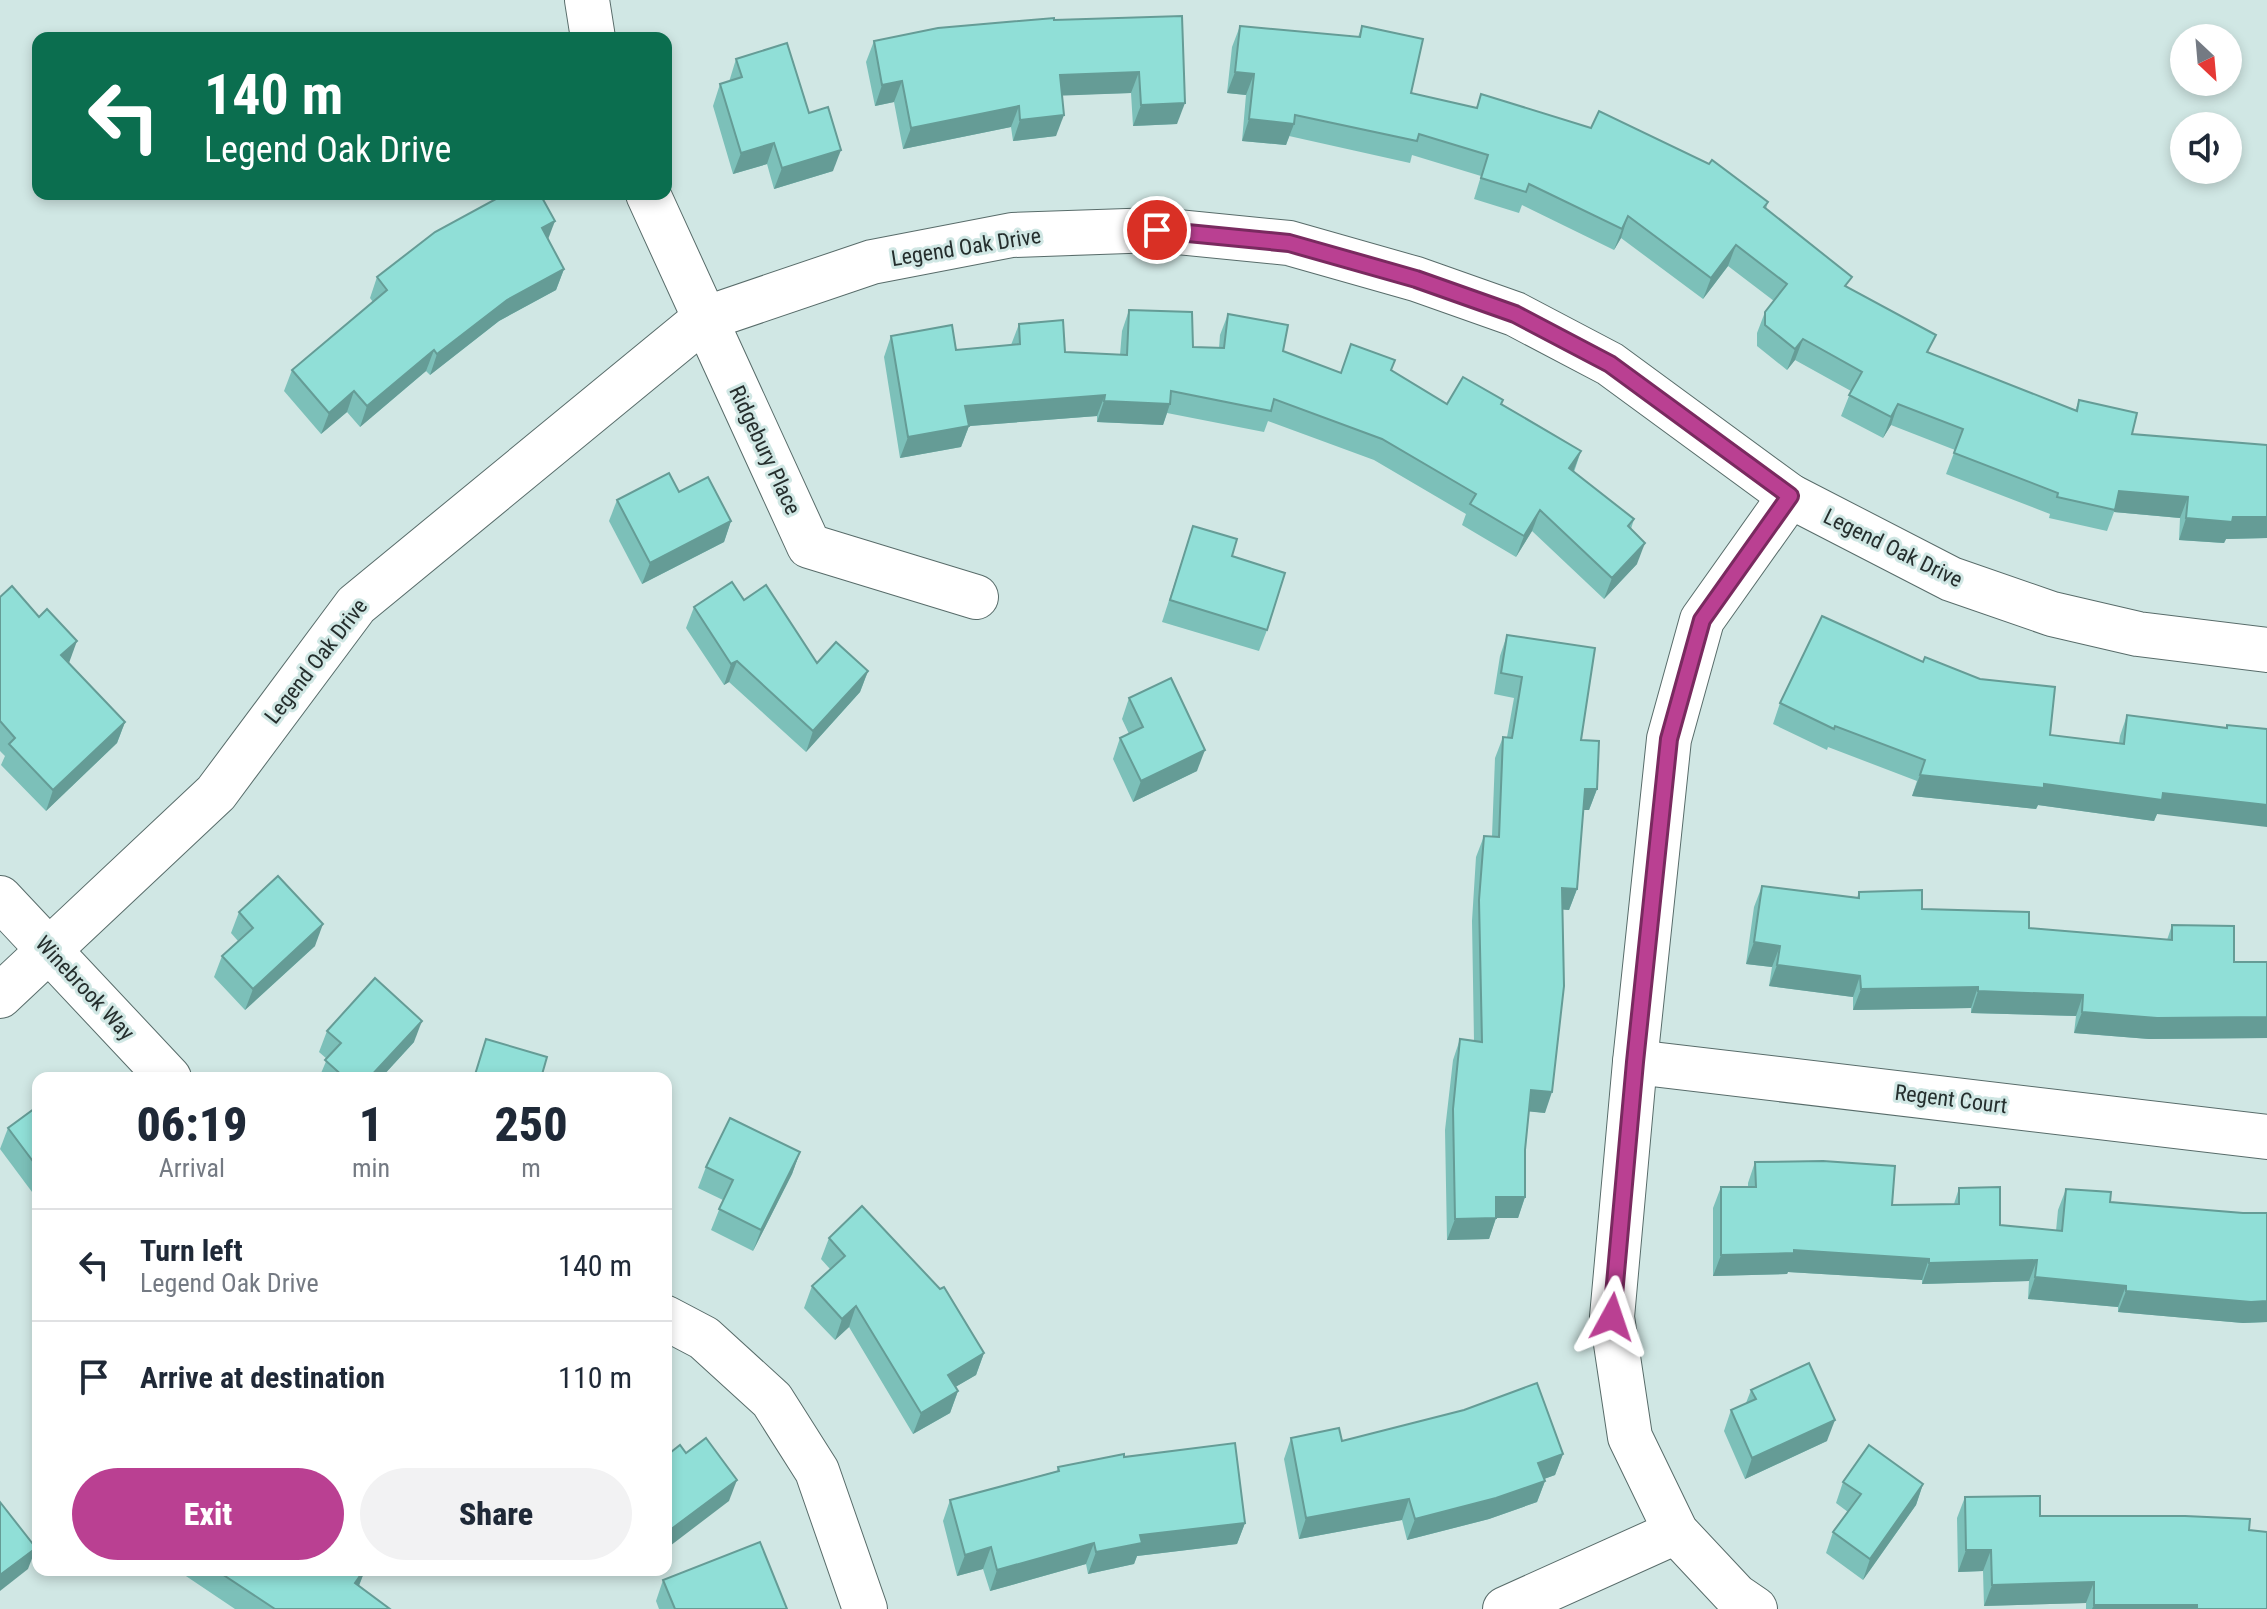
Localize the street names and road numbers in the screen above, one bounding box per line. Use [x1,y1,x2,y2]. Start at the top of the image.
street label: Legend Oak Drive [889,223,1043,271]
street label: Ridgebury Place [724,381,806,519]
street label: Legend Oak Drive [1820,504,1966,592]
street label: Legend Oak Drive [260,594,372,728]
street label: Winebrook Way [30,931,140,1045]
street label: Regent Court [1893,1080,2009,1118]

